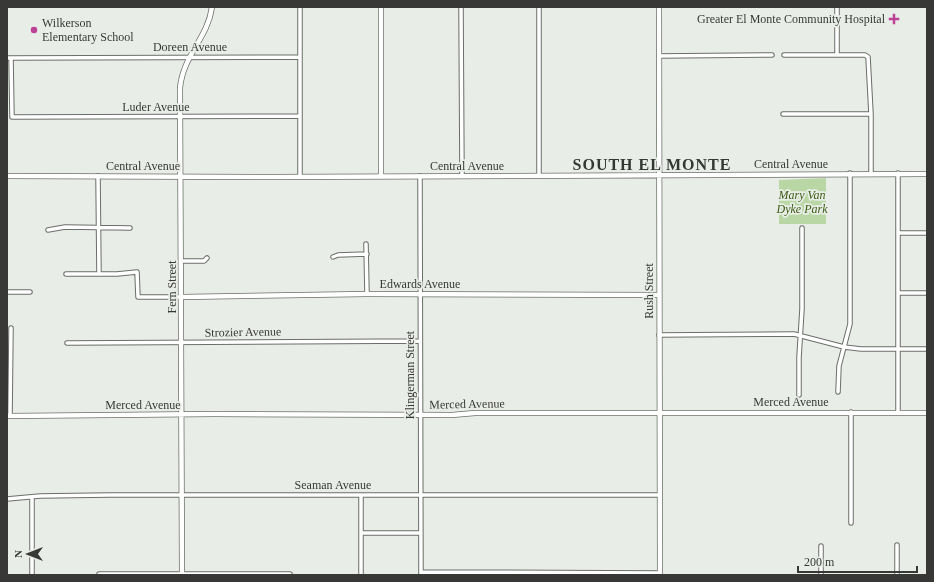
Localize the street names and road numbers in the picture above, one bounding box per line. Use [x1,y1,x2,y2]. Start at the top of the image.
street label: Doreen Avenue [153,40,227,54]
street label: Luder Avenue [122,100,190,114]
street label: Central Avenue [754,157,828,171]
street label: Central Avenue [106,159,180,173]
street label: Central Avenue [430,159,504,173]
street label: Fern Street [165,260,179,314]
street label: Rush Street [642,263,656,319]
street label: Edwards Avenue [380,277,460,291]
street label: Strozier Avenue [205,324,281,340]
street label: Klingerman Street [403,330,417,419]
street label: Merced Avenue [753,395,829,409]
street label: Merced Avenue [429,396,505,412]
street label: Merced Avenue [105,398,181,412]
street label: Seaman Avenue [295,478,371,492]

